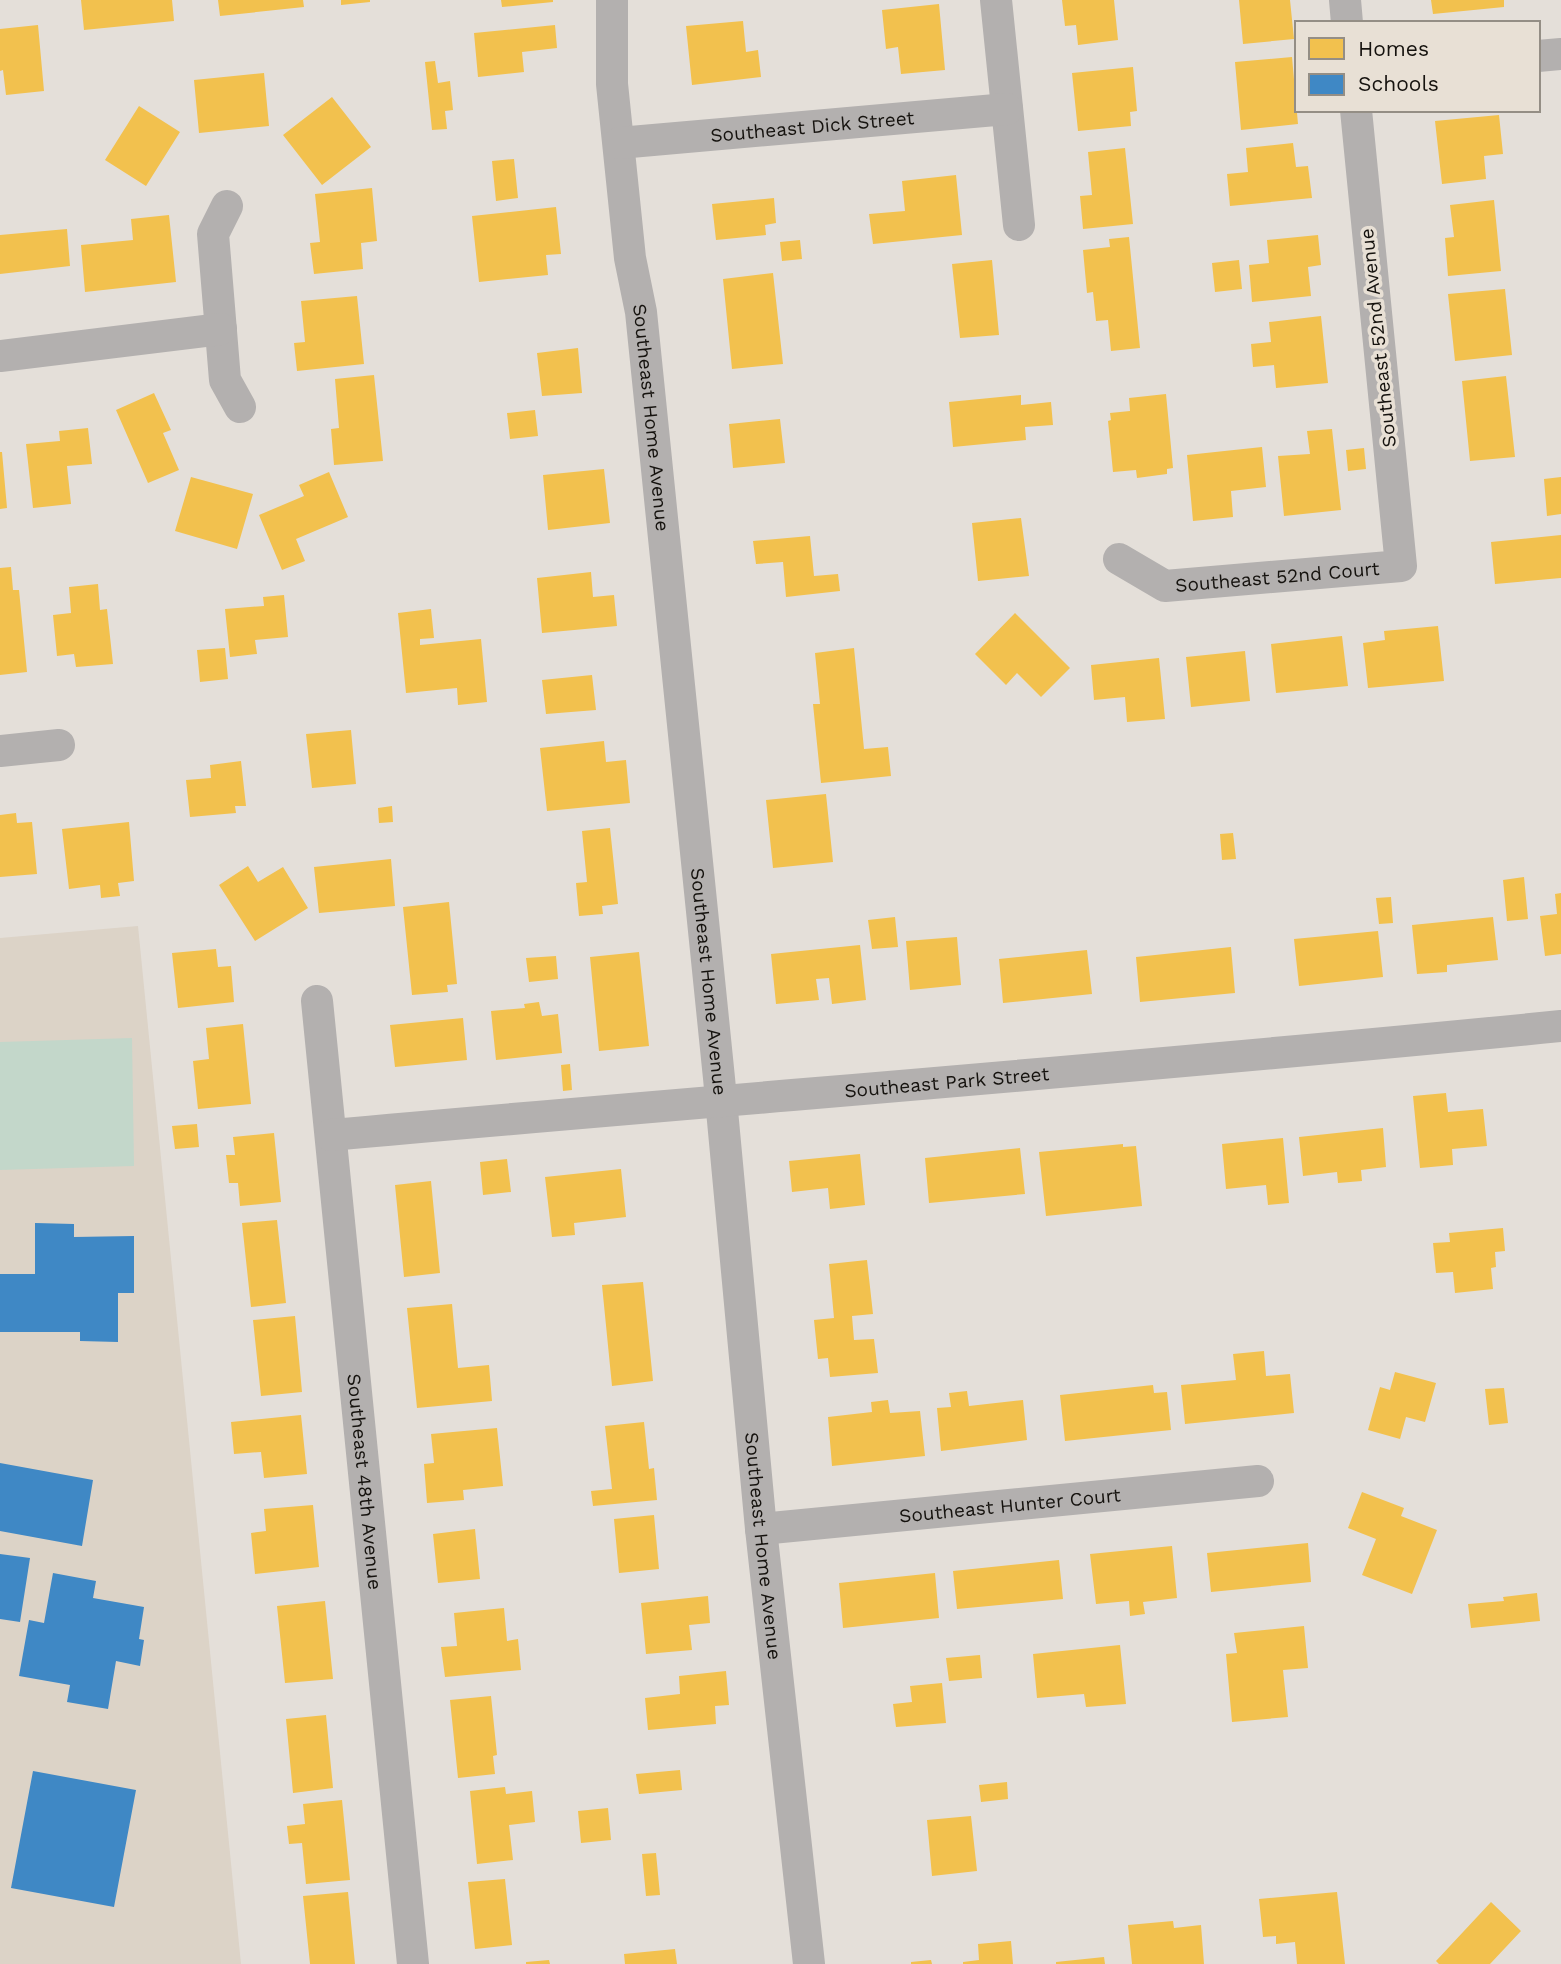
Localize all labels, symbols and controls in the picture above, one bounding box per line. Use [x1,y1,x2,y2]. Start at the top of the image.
legend [1295,21,1540,112]
text: Homes [1358,36,1429,61]
text: Schools [1358,71,1439,96]
street label: Southeast Dick Street [709,106,915,146]
street label: Southeast 52nd Avenue [1355,227,1401,449]
street label: Southeast Home Avenue [628,302,675,532]
street label: Southeast 52nd Court [1174,556,1380,597]
street label: Southeast Home Avenue [686,867,732,1096]
street label: Southeast Park Street [843,1062,1050,1102]
street label: Southeast 48th Avenue [343,1372,387,1591]
street label: Southeast Home Avenue [741,1431,787,1661]
street label: Southeast Hunter Court [898,1483,1122,1527]

